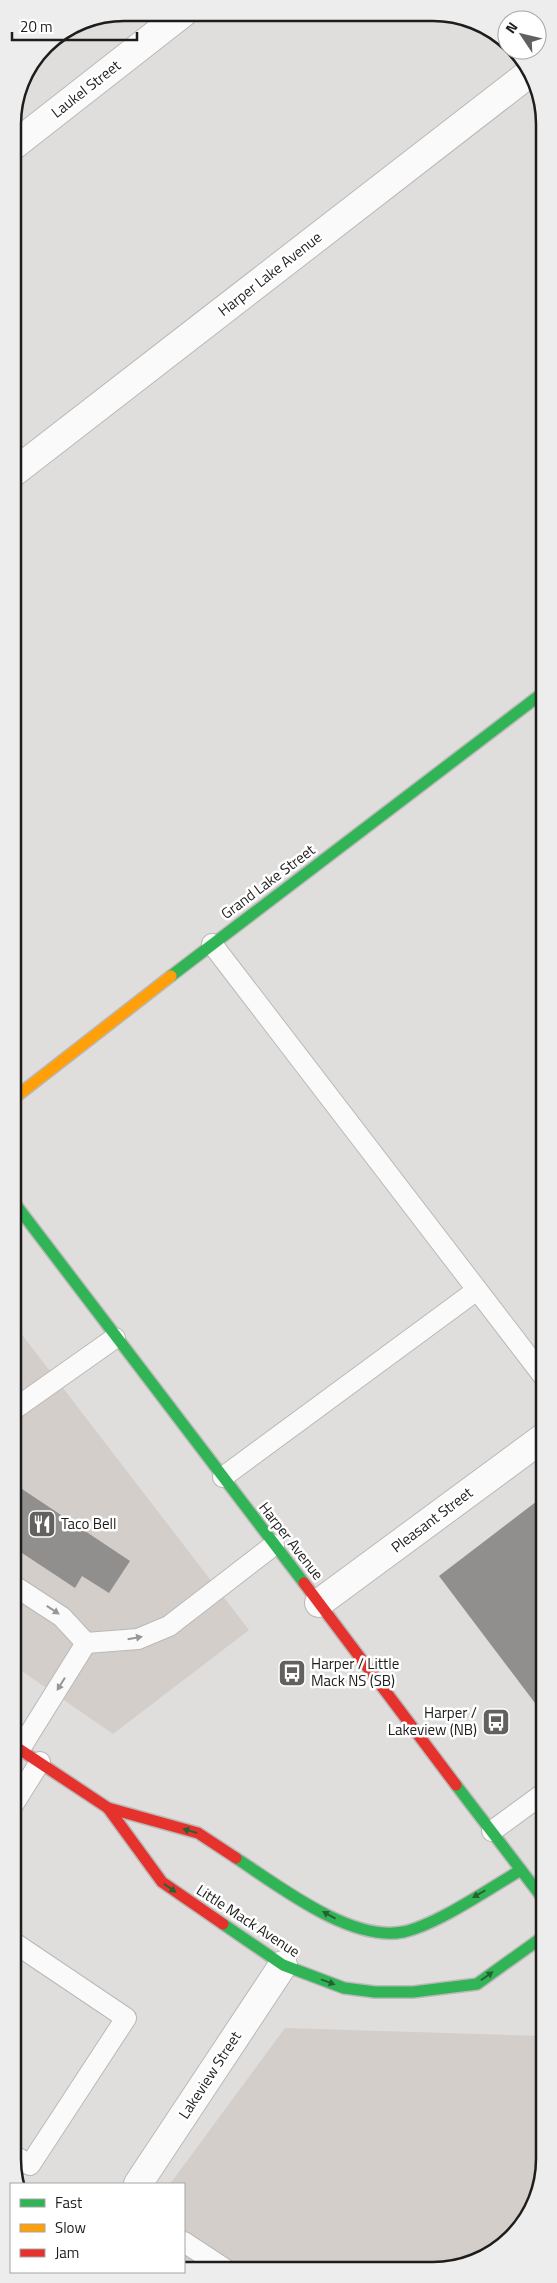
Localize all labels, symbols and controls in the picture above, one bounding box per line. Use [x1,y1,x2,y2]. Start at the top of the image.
scale bar [12,10,138,42]
north arrow [497,10,547,60]
text: 20 m [20,15,53,38]
text: N [500,17,522,37]
street label: Laukel Street [46,54,126,123]
street label: Harper Lake Avenue [213,226,327,322]
street label: Grand Lake Street [216,838,320,925]
street label: Pleasant Street [386,1481,478,1558]
street label: Harper Avenue [253,1497,329,1585]
restaurant icon: Taco Bell [27,1509,57,1539]
place label: Taco Bell [61,1512,117,1535]
one-way arrow [46,1606,59,1615]
one-way arrow [127,1634,143,1642]
place label: Harper / Little Mack NS (SB) [311,1652,399,1692]
bus stop icon: Harper / Little Mack NS (SB) [277,1658,307,1688]
one-way arrow [56,1678,65,1691]
place label: Harper / Lakeview (NB) [388,1701,477,1741]
bus stop icon: Harper / Lakeview (NB) [481,1707,511,1737]
one-way arrow [183,1826,198,1834]
street label: Little Mack Avenue [192,1878,305,1963]
one-way arrow [163,1883,177,1893]
one-way arrow [472,1890,485,1899]
one-way arrow [321,1911,336,1919]
one-way arrow [480,1971,493,1982]
one-way arrow [321,1979,336,1986]
street label: Lakeview Street [173,2026,247,2123]
legend [10,2183,185,2273]
text: Fast [55,2191,83,2214]
text: Slow [55,2216,86,2239]
text: Jam [55,2241,79,2264]

